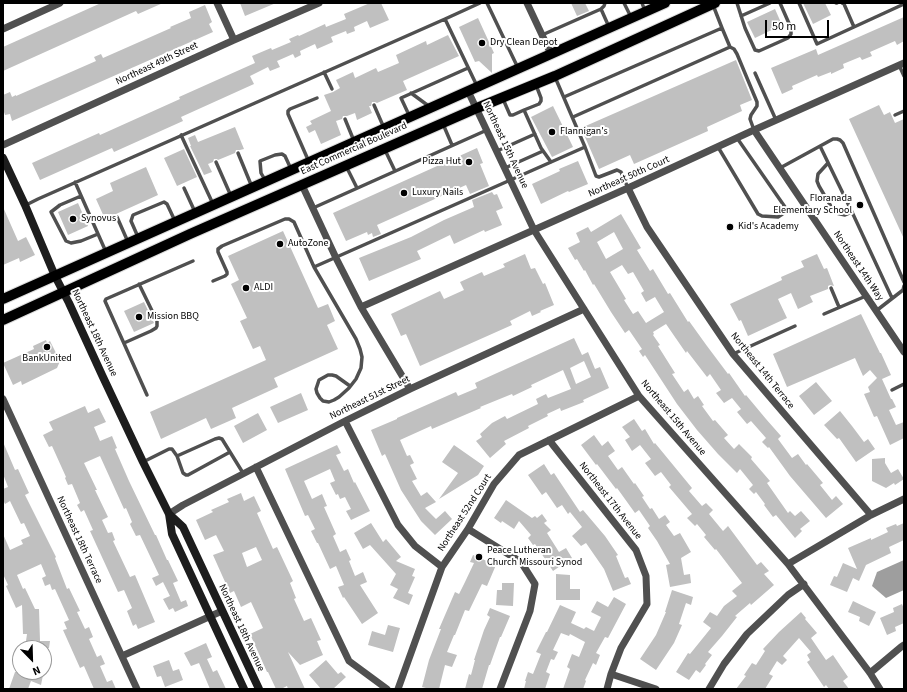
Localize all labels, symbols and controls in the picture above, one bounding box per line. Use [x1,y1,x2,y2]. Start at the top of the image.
scale bar [767,12,831,38]
text: 50 m [772,18,796,35]
place label: Dry Clean Depot [490,37,557,49]
marker: Dry Clean Depot [477,38,487,48]
street label: Northeast 49th Street [114,40,200,88]
street label: Northeast 15th Avenue [479,99,531,191]
street label: East Commercial Boulevard [299,120,409,178]
place label: Flannigan's [560,126,608,138]
marker: Flannigan's [547,127,557,137]
street label: Northeast 50th Court [587,154,671,200]
place label: Pizza Hut [422,156,461,168]
marker: Pizza Hut [464,157,474,167]
place label: Luxury Nails [412,187,463,199]
marker: Luxury Nails [399,188,409,198]
place label: Floranada Elementary School [773,193,852,216]
marker: Floranada Elementary School [855,200,865,210]
place label: Synovus [81,213,116,225]
marker: Synovus [68,214,78,224]
place label: Kid's Academy [738,221,799,233]
marker: Kid's Academy [725,222,735,232]
street label: Northeast 14th Way [830,229,886,303]
place label: AutoZone [288,238,328,250]
marker: AutoZone [275,239,285,249]
place label: ALDI [254,282,273,294]
marker: ALDI [241,283,251,293]
street label: Northeast 18th Avenue [68,287,120,379]
place label: Mission BBQ [147,311,199,323]
marker: Mission BBQ [134,312,144,322]
street label: Northeast 14th Terrace [727,330,797,412]
marker: BankUnited [42,342,52,352]
place label: BankUnited [22,353,72,365]
street label: Northeast 51st Street [328,373,412,423]
street label: Northeast 15th Avenue [638,378,708,458]
street label: Northeast 17th Avenue [576,460,644,542]
street label: Northeast 52nd Court [436,472,494,554]
street label: Northeast 18th Terrace [54,494,104,586]
place label: Peace Lutheran Church Missouri Synod [487,545,582,568]
marker: Peace Lutheran Church Missouri Synod [474,552,484,562]
street label: Northeast 18th Avenue [215,582,267,674]
north arrow [12,640,52,680]
text: N [30,662,43,679]

